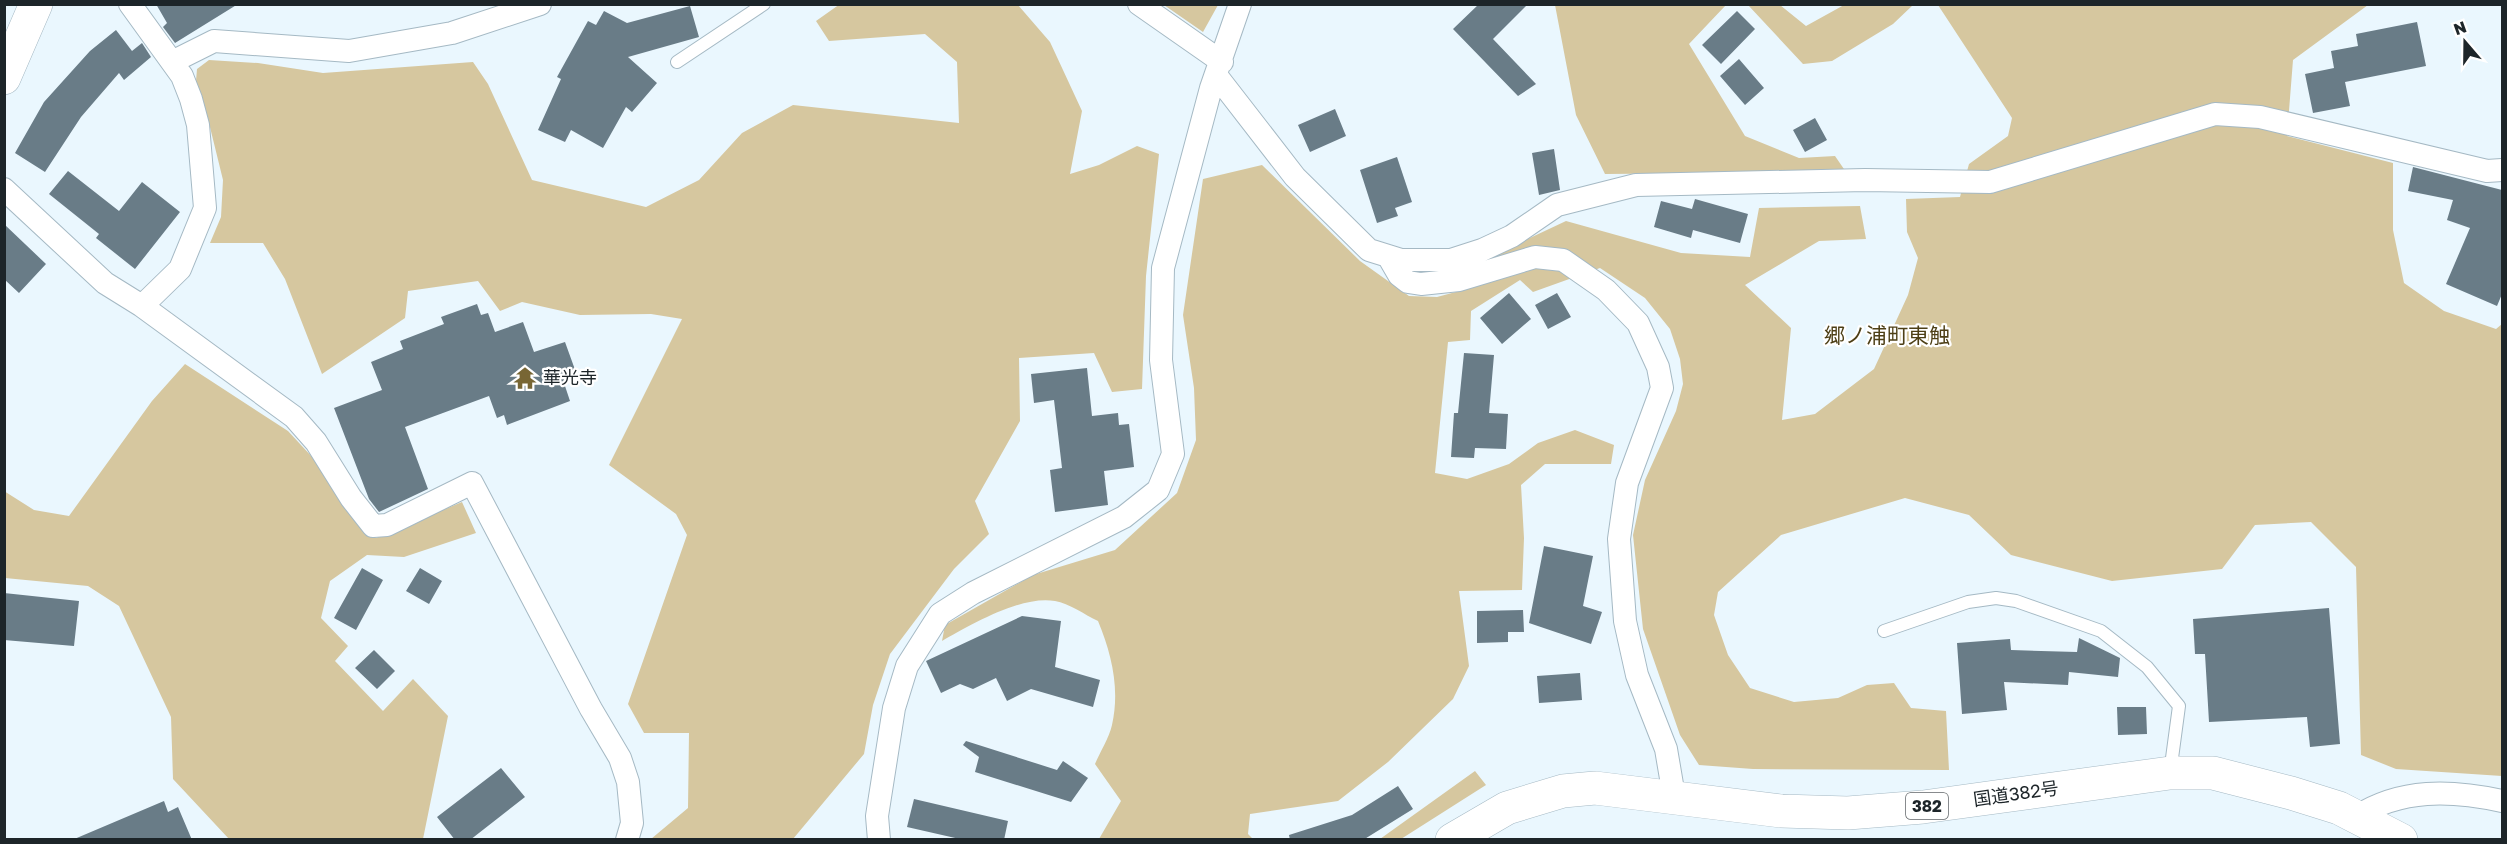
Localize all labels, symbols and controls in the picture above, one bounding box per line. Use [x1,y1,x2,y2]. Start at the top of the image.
north arrow [2435,12,2495,72]
text: N [2451,16,2469,39]
district label: 郷ノ浦町東触 [1824,322,1950,348]
temple icon: 華光寺 [512,365,538,391]
place label: 華光寺 [543,366,597,388]
street label: 国道382号 [1972,776,2060,810]
road number: 382 [1906,793,1948,819]

